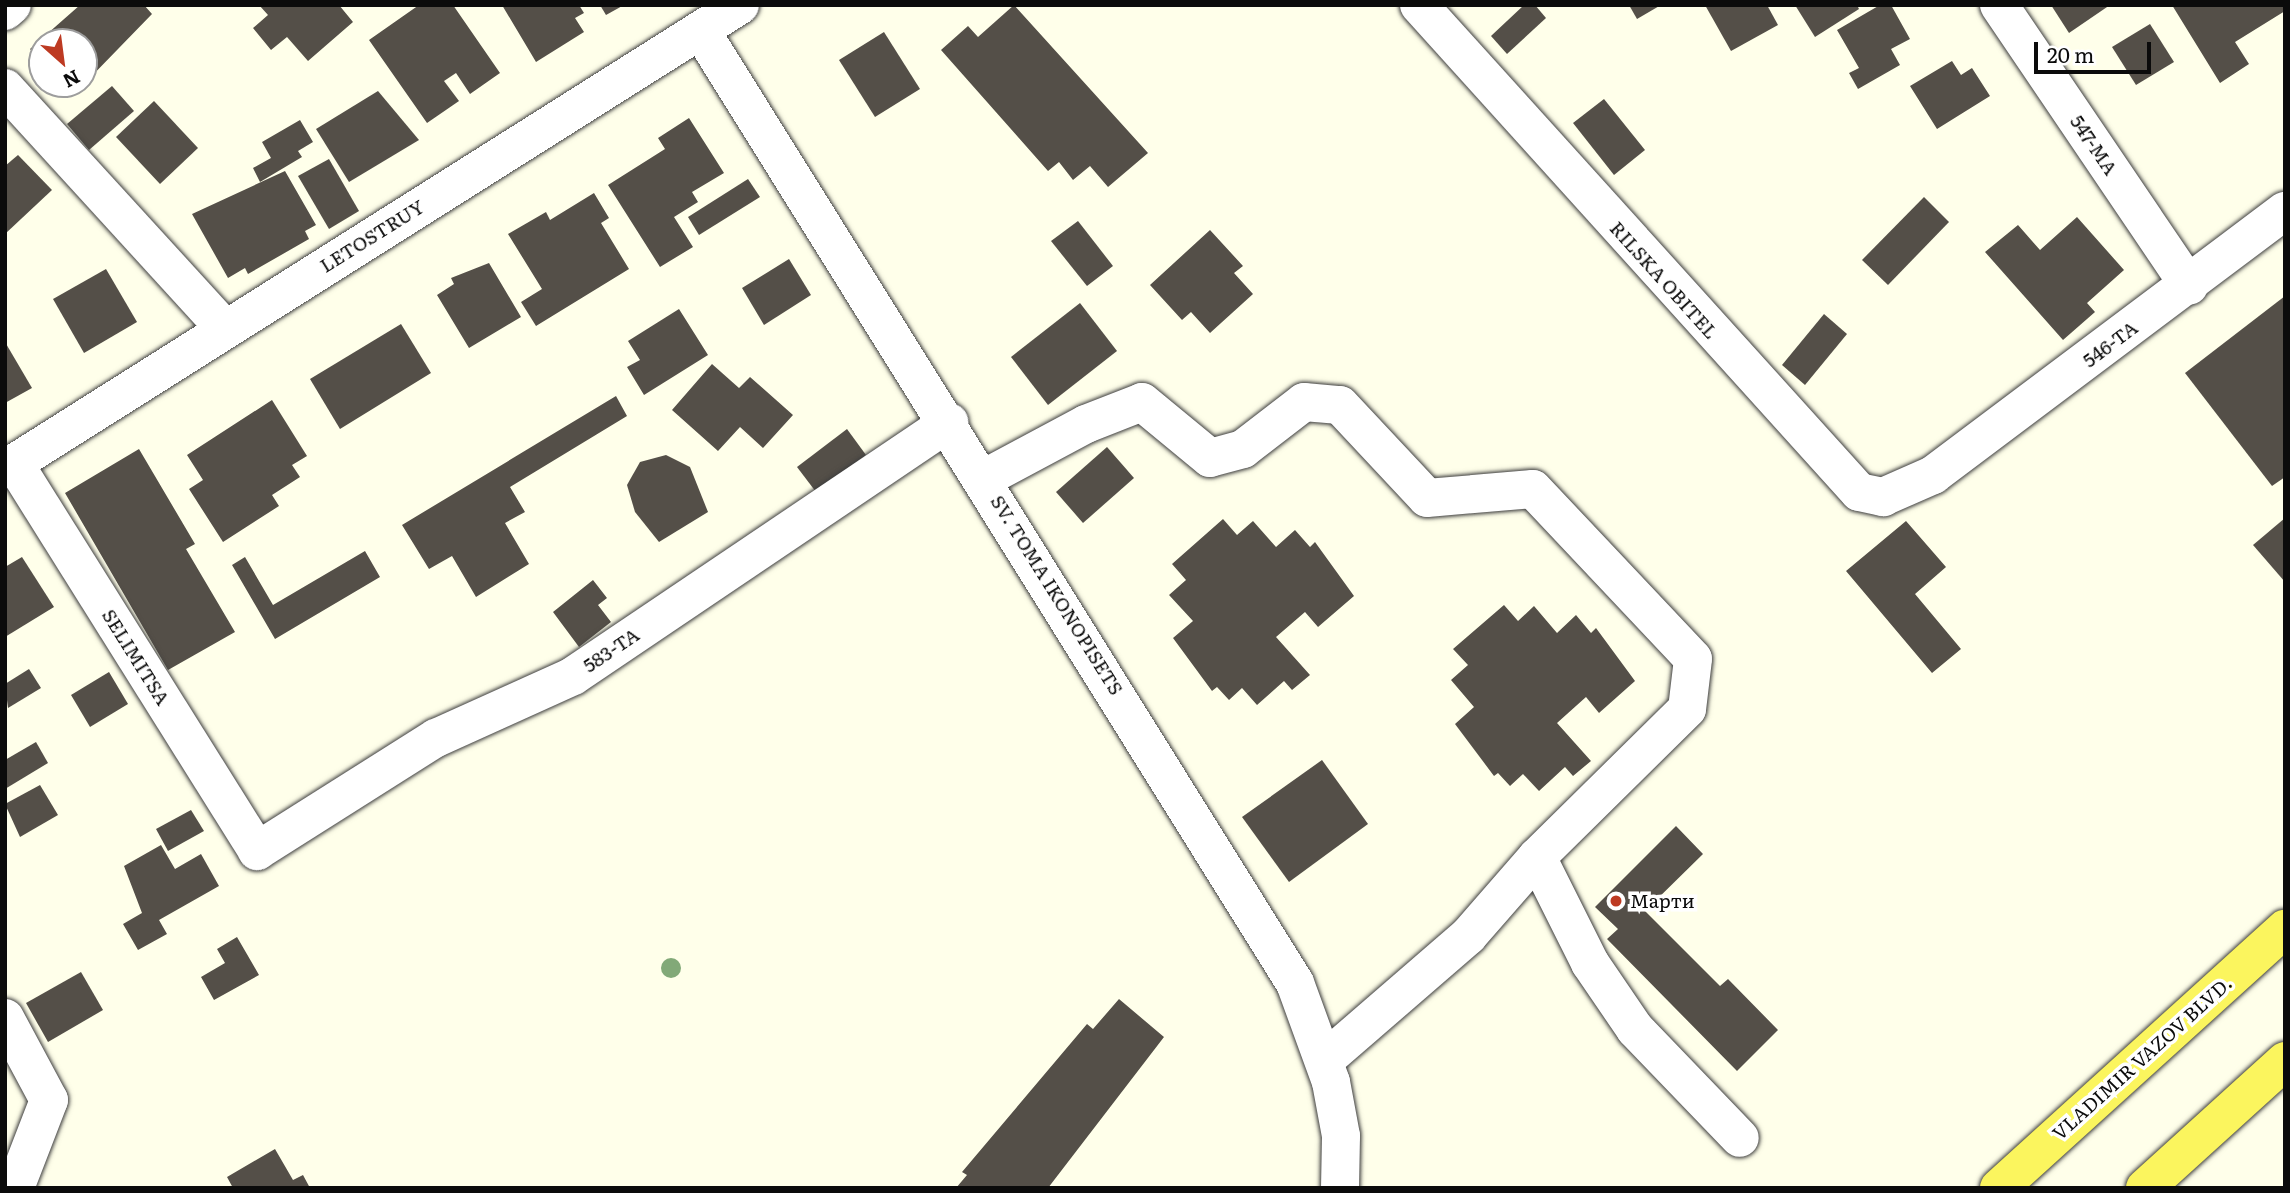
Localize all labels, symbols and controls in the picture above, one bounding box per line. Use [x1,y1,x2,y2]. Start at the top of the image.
north arrow [28,28,98,98]
scale bar [2038,28,2155,72]
text: 20 m [2047,38,2094,69]
text: N [58,64,86,96]
street label: 547-МА [2066,111,2122,179]
street label: LETOSTRUY [316,195,428,277]
street label: RILSKA OBITEL [1605,217,1723,343]
street label: 546-ТА [2078,316,2142,372]
street label: SV. TOMA IKONOPISETS [986,491,1128,699]
street label: SELIMITSA [98,605,174,709]
street label: 583-ТА [579,623,643,677]
place label: Марти [1630,890,1695,912]
marker: Марти [1608,893,1624,909]
street label: VLADIMIR VAZOV BLVD. [2048,971,2236,1145]

